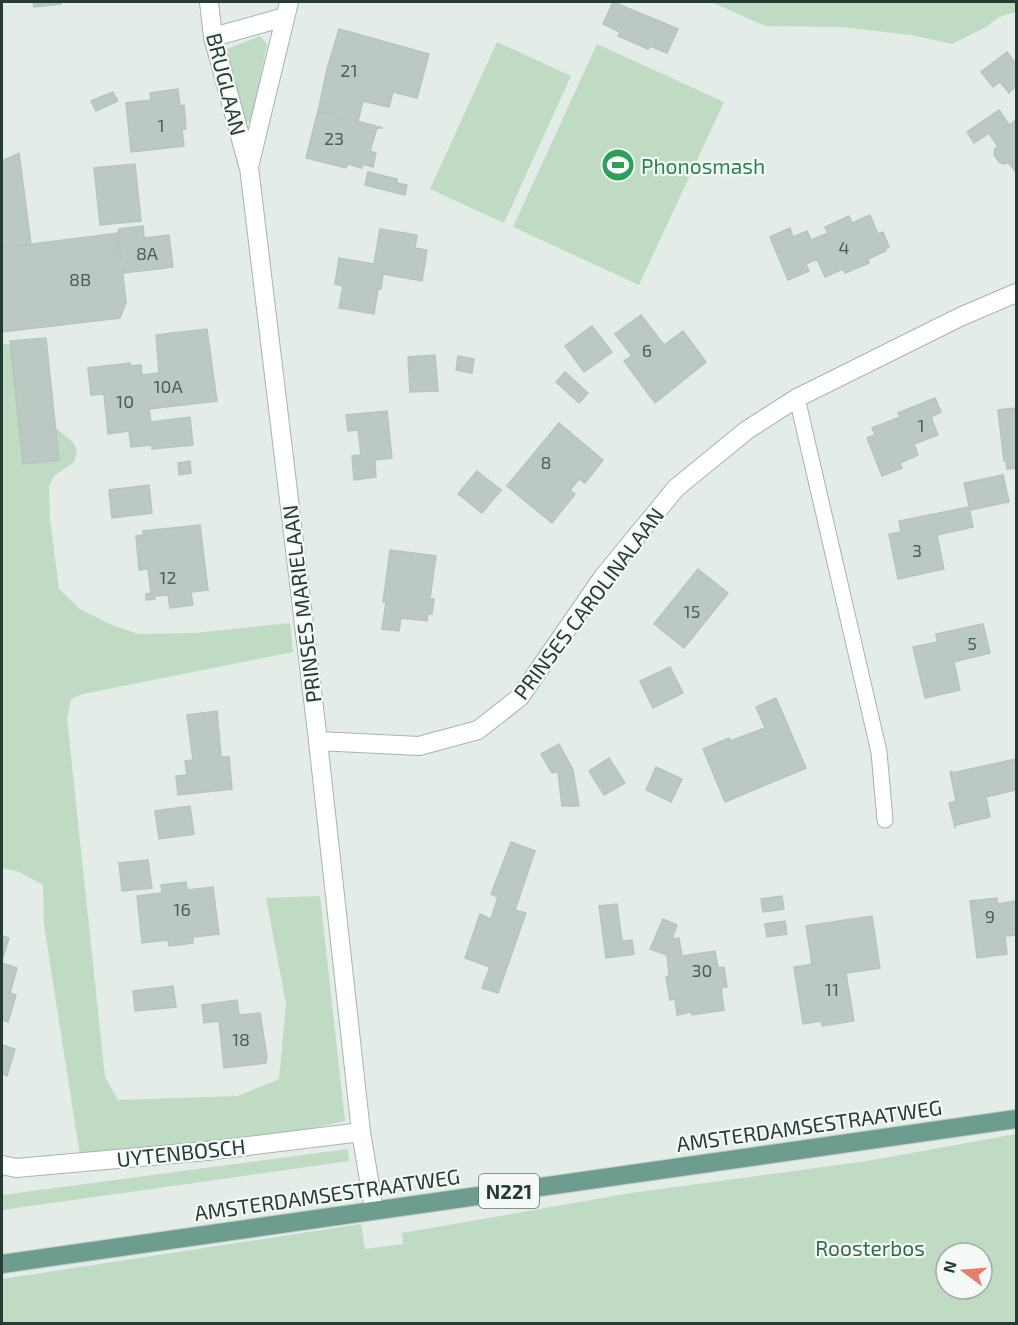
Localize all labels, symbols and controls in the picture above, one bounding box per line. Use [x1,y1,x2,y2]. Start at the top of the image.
street label: BRUGLAAN [202,30,252,138]
house number: 21 [340,59,358,81]
house number: 1 [157,114,165,136]
house number: 23 [324,127,344,149]
sports icon: Phonosmash [600,147,636,183]
place label: Phonosmash [641,153,765,178]
house number: 4 [838,236,850,258]
house number: 8A [136,242,159,264]
house number: 8B [69,268,91,290]
house number: 6 [642,339,652,361]
house number: 10A [153,375,183,397]
house number: 10 [116,390,134,412]
house number: 1 [917,414,925,436]
house number: 8 [541,451,551,473]
street label: PRINSES CAROLINALAAN [508,502,668,704]
street label: PRINSES MARIELAAN [276,504,326,704]
house number: 3 [912,539,922,561]
house number: 12 [159,566,177,588]
house number: 15 [684,600,700,622]
house number: 5 [967,632,977,654]
house number: 16 [173,898,191,920]
house number: 9 [985,905,995,927]
house number: 30 [692,959,712,981]
house number: 11 [825,978,839,1000]
house number: 18 [232,1028,250,1050]
street label: AMSTERDAMSESTRAATWEG [675,1094,943,1156]
street label: UYTENBOSCH [115,1133,247,1171]
street label: AMSTERDAMSESTRAATWEG [193,1163,461,1225]
road number: N221 [479,1174,539,1208]
park label: Roosterbos [815,1235,925,1260]
north arrow [934,1241,994,1301]
text: N [938,1259,960,1275]

